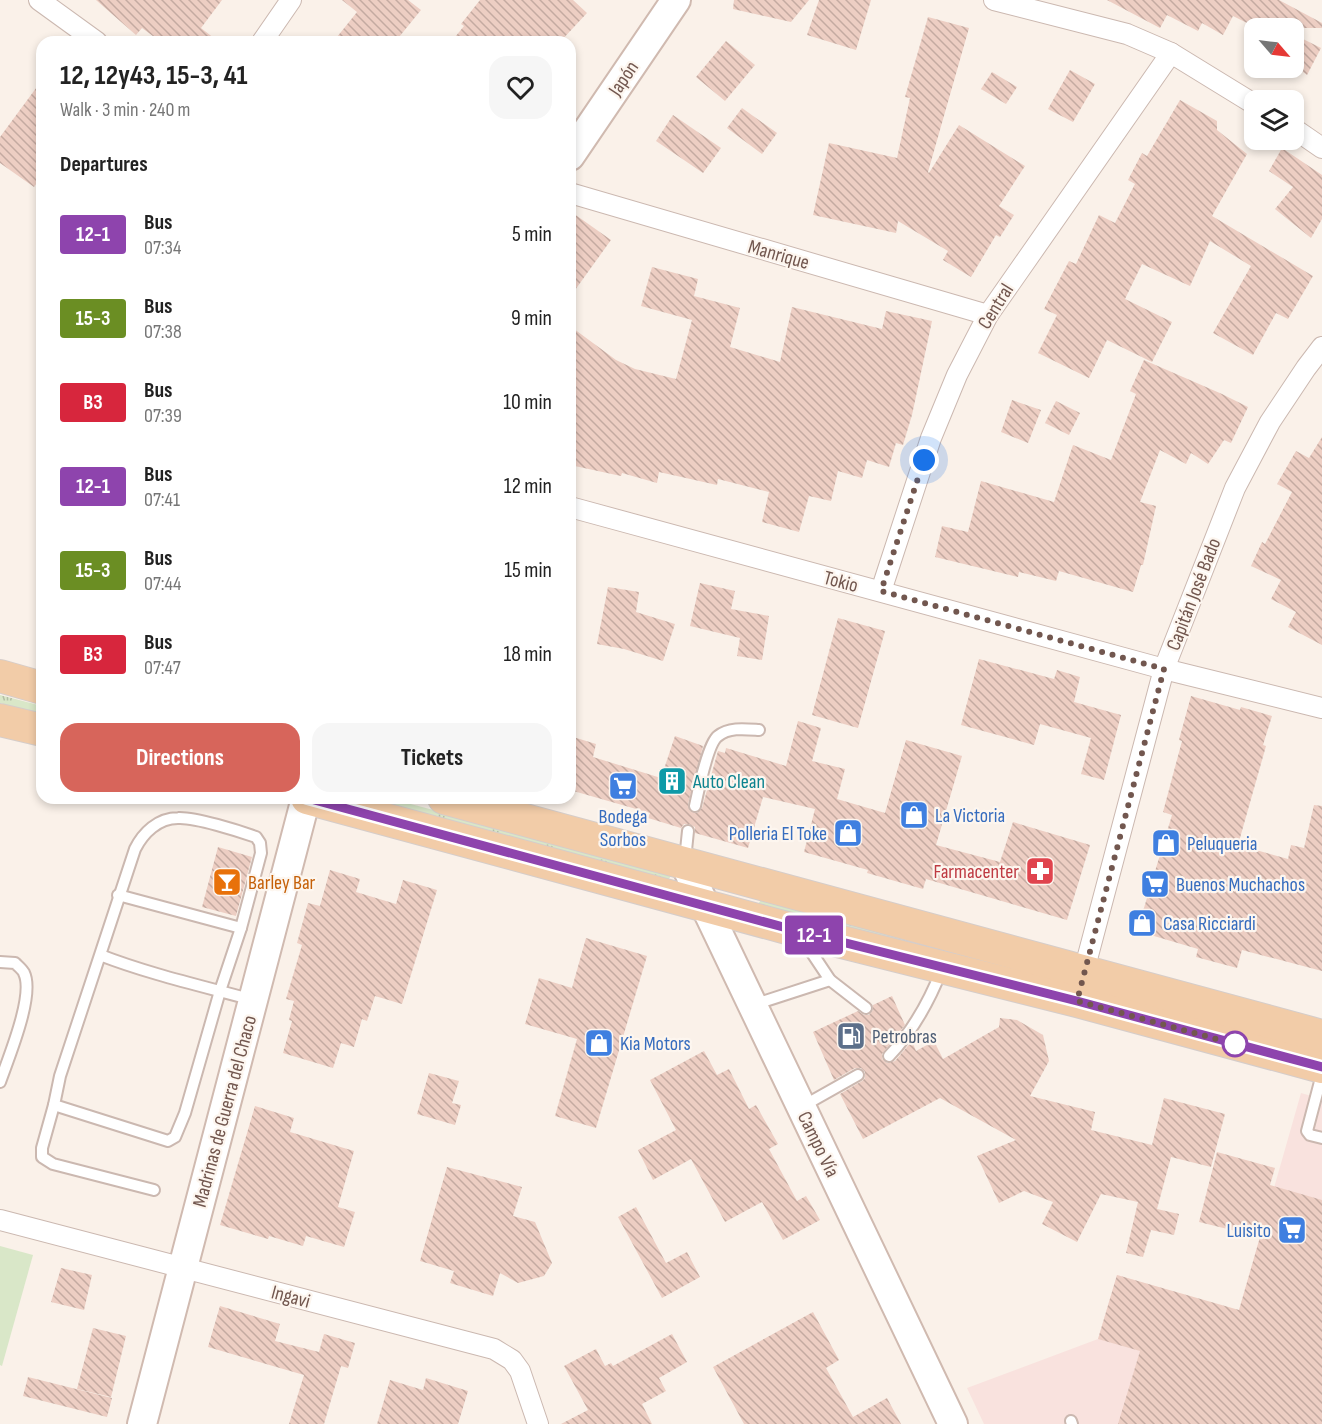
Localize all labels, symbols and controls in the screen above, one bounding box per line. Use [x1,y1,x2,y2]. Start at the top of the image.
north arrow [1244,18,1304,78]
map controls [1244,18,1304,150]
button: heart [489,56,552,119]
street label: Japón [603,57,644,101]
text: 12, 12y43, 15-3, 41 [60,59,247,92]
button: layers [1244,90,1304,150]
text: Walk · 3 min · 240 m [60,98,190,122]
text: Departures [60,151,148,178]
text: Bus [144,209,173,236]
text: 5 min [512,221,552,248]
text: 12-1 [76,222,110,247]
street label: Manrique [745,235,812,275]
text: 07:34 [144,236,181,260]
street label: Central [973,279,1019,334]
text: Bus [144,293,173,320]
text: 9 min [511,305,552,332]
text: 15-3 [76,306,110,331]
text: 07:38 [144,320,182,344]
text: Bus [144,377,173,404]
text: 10 min [503,389,552,416]
text: B3 [83,390,103,415]
text: 07:39 [144,404,182,428]
your location [909,445,939,475]
text: Bus [144,461,173,488]
text: 12 min [504,473,552,500]
text: 12-1 [76,474,110,499]
text: 07:41 [144,488,180,512]
street label: Capitán José Bado [1161,535,1226,654]
text: Bus [144,545,173,572]
text: 15 min [504,557,552,584]
text: 15-3 [76,558,110,583]
street label: Tokio [821,566,861,598]
text: 07:44 [144,572,181,596]
text: Bus [144,629,173,656]
text: 18 min [504,641,552,668]
text: B3 [83,642,103,667]
text: 07:47 [144,656,181,680]
button: Directions [60,723,300,792]
button: Tickets [312,723,552,792]
building icon: Auto Clean [656,765,688,797]
supermarket icon: Bodega Sorbos [607,770,639,802]
place label: Auto Clean [692,770,765,794]
shop icon: La Victoria [898,799,930,831]
place label: La Victoria [935,804,1005,828]
place label: Bodega Sorbos [599,805,648,852]
shop icon: Polleria El Toke [832,817,864,849]
place label: Polleria El Toke [729,822,827,846]
shop icon: Peluqueria [1150,827,1182,859]
place label: Peluqueria [1187,832,1257,856]
pharmacy icon: Farmacenter [1024,855,1056,887]
place label: Farmacenter [933,860,1019,884]
bar icon: Barley Bar [211,866,243,898]
supermarket icon: Buenos Muchachos [1139,868,1171,900]
place label: Barley Bar [248,871,316,895]
place label: Buenos Muchachos [1176,873,1305,897]
shop icon: Casa Ricciardi [1126,907,1158,939]
place label: Casa Ricciardi [1163,912,1256,936]
line badge: 12-1 [772,916,856,954]
text: 12-1 [797,923,831,948]
street label: Madrinas de Guerra del Chaco [188,1013,262,1210]
fuel station icon: Petrobras [835,1020,867,1052]
place label: Petrobras [872,1025,937,1049]
shop icon: Kia Motors [583,1027,615,1059]
unlabelled marker [1222,1031,1248,1057]
place label: Kia Motors [620,1032,691,1056]
street label: Campo Vía [792,1108,844,1181]
supermarket icon: Luisito [1276,1214,1308,1246]
place label: Luisito [1226,1219,1271,1243]
street label: Ingavi [269,1280,313,1314]

